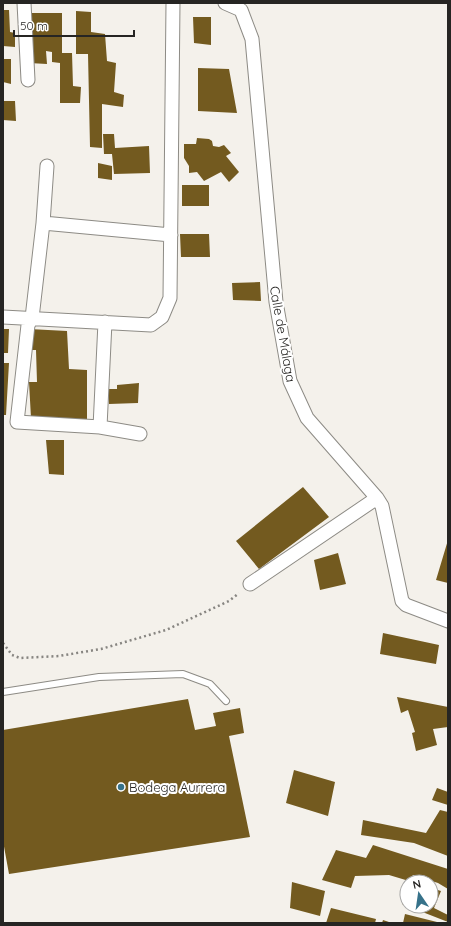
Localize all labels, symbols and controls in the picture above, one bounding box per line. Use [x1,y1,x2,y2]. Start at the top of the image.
scale bar [14,12,134,38]
text: 50 m [20,18,48,33]
street label: Calle de Málaga [267,285,299,383]
place label: Bodega Aurrera [129,779,225,795]
marker: Bodega Aurrera [116,782,126,792]
north arrow [399,874,439,914]
text: N [411,877,422,892]

